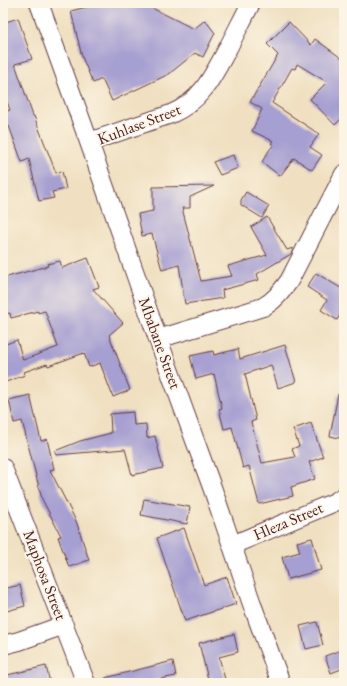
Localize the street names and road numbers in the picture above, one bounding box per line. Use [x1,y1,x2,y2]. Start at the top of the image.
street label: Kuhlase Street [94,99,184,149]
street label: Mbabane Street [134,294,186,392]
street label: Hleza Street [250,497,326,545]
street label: Maphosa Street [18,527,72,623]

